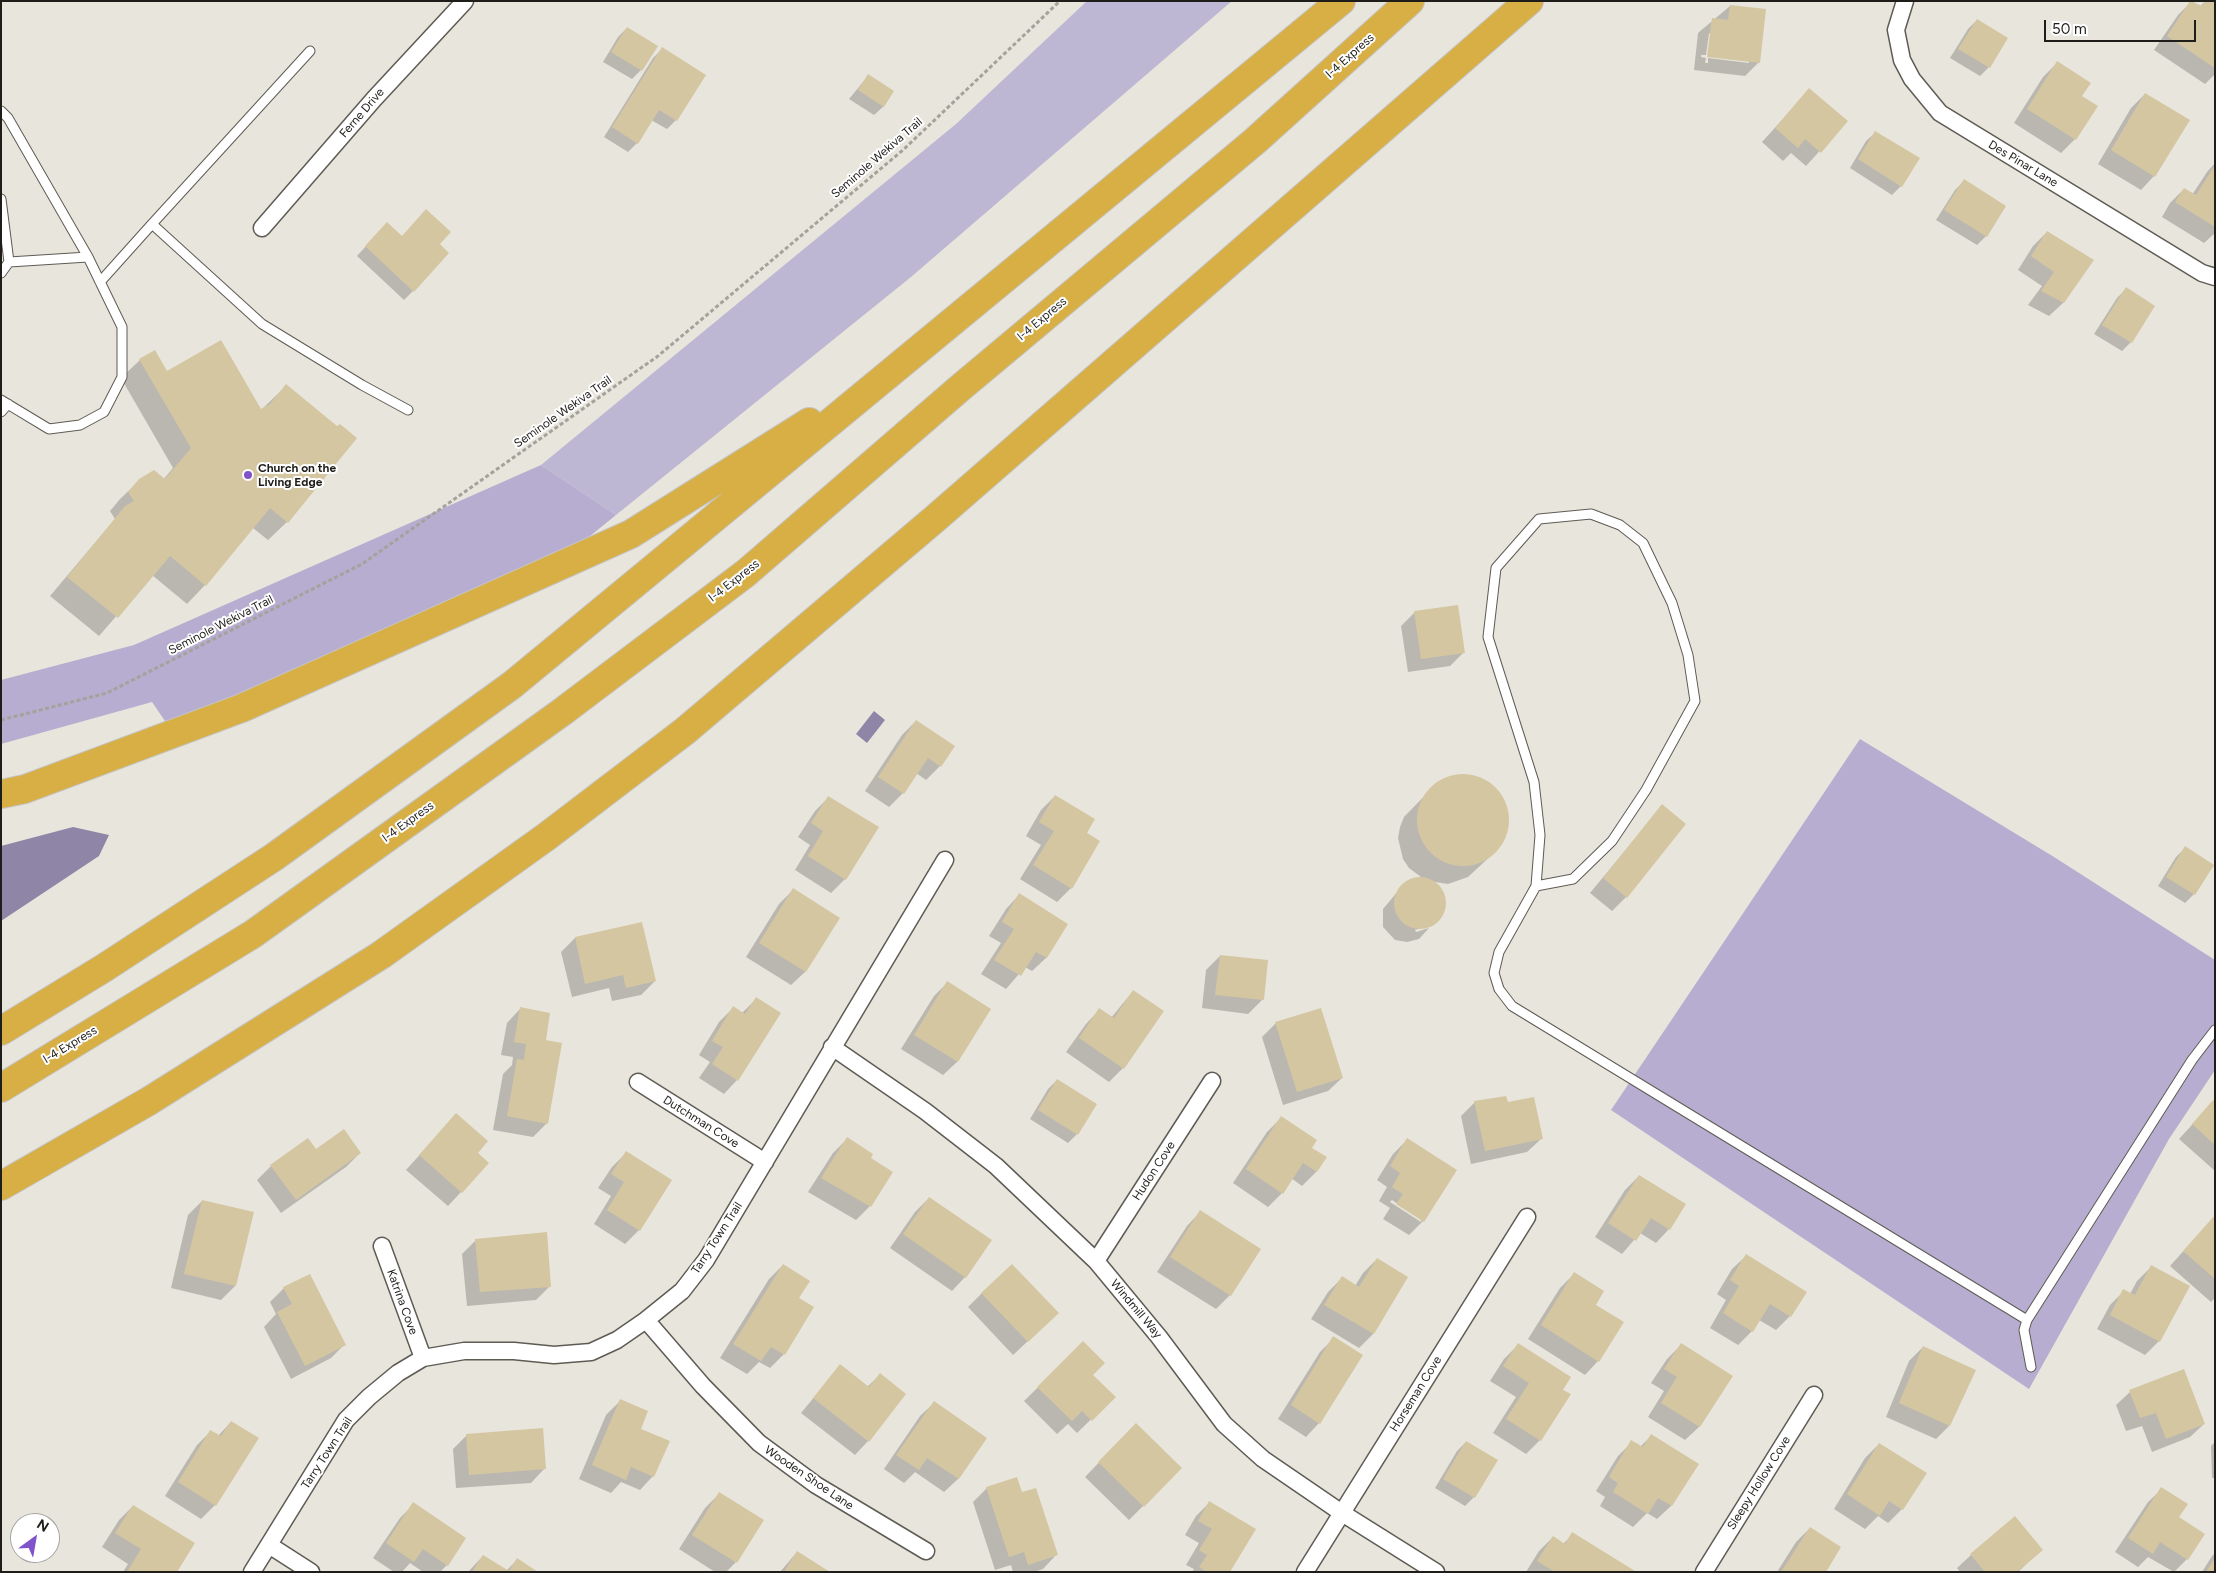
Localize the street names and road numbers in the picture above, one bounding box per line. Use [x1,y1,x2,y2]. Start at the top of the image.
street label: I-4 Express [1323,30,1377,82]
street label: Ferne Drive [337,85,387,141]
street label: Seminole Wekiva Trail [829,115,925,201]
street label: Des Pinar Lane [1986,138,2060,190]
street label: I-4 Express [1014,294,1070,344]
street label: Seminole Wekiva Trail [511,373,615,451]
street label: I-4 Express [706,557,762,605]
street label: Seminole Wekiva Trail [166,592,276,658]
street label: I-4 Express [379,798,437,846]
street label: I-4 Express [40,1023,100,1067]
street label: Dutchman Cove [660,1093,742,1151]
street label: Hudon Cove [1130,1139,1178,1203]
street label: Tarry Town Trail [688,1199,746,1277]
street label: Katrina Cove [384,1267,420,1337]
street label: Windmill Way [1107,1277,1165,1341]
street label: Horseman Cove [1387,1354,1445,1434]
street label: Tarry Town Trail [298,1414,356,1492]
street label: Sleepy Hollow Cove [1724,1433,1794,1533]
street label: Wooden Shoe Lane [762,1443,856,1513]

